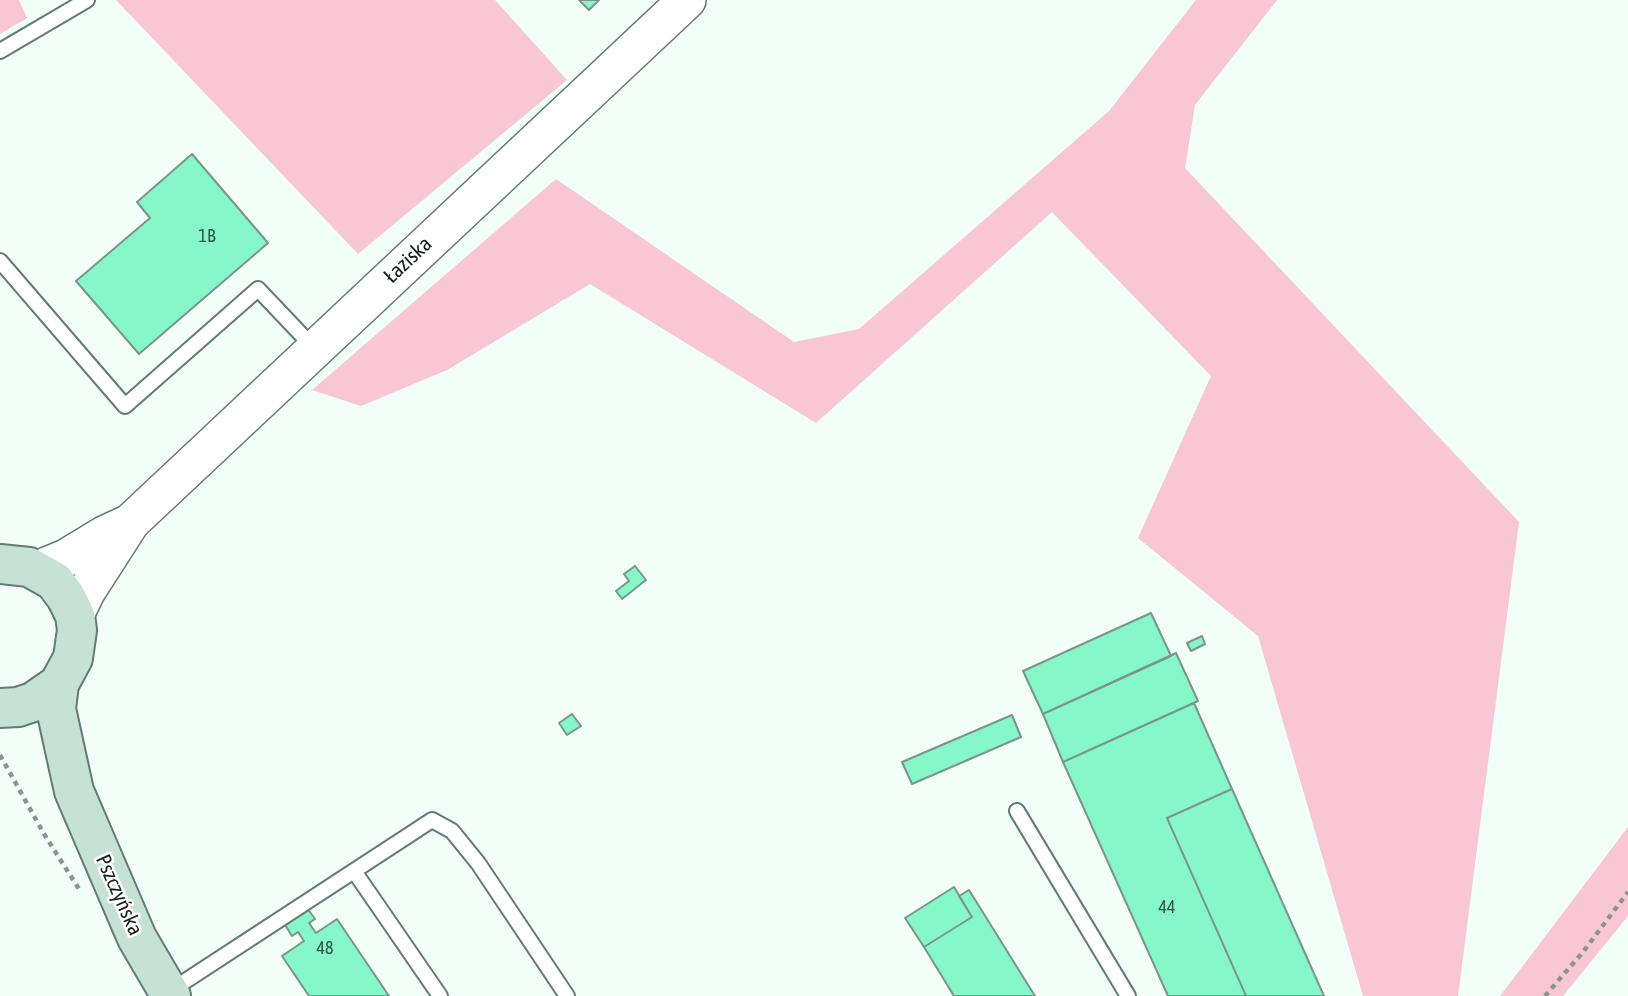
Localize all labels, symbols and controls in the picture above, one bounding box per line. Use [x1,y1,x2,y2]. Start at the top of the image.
house number: 1B [199,225,215,247]
street label: Łaziska [379,231,437,289]
street label: Pszczyńska [90,851,148,939]
house number: 44 [1159,896,1175,918]
house number: 48 [317,937,333,959]

